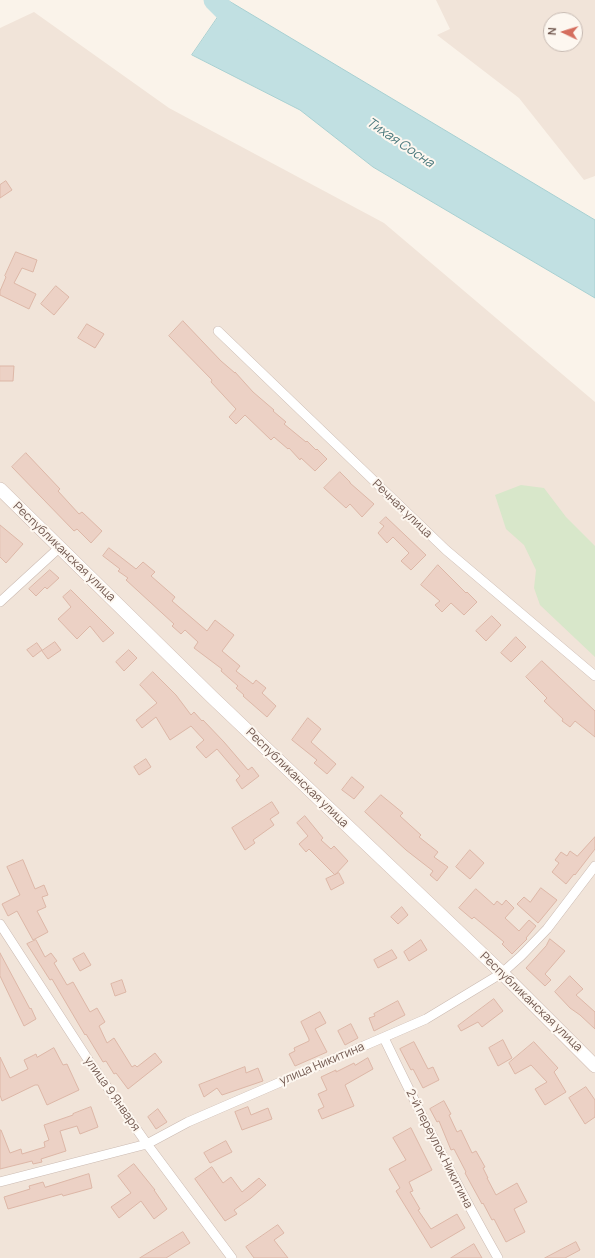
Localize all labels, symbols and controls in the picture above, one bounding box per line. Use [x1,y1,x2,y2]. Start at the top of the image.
north arrow [543,12,583,52]
text: N [544,27,559,36]
water label: Тихая Сосна [363,115,437,171]
street label: Речная улица [369,477,435,541]
street label: Республиканская улица [10,499,118,605]
street label: Республиканская улица [243,725,351,831]
street label: Республиканская улица [477,949,585,1055]
street label: улица Никитина [277,1040,367,1088]
street label: улица 9 Января [81,1054,143,1134]
street label: 2-й переулок Никитина [403,1087,475,1211]

